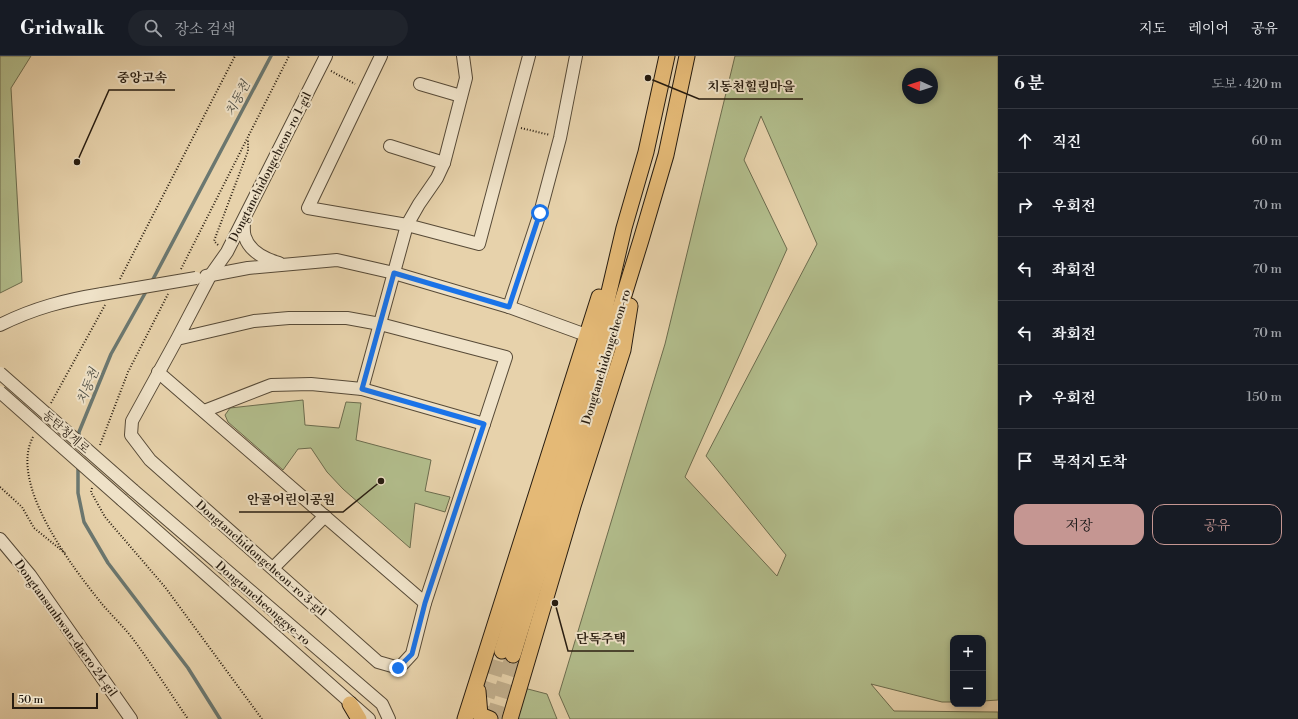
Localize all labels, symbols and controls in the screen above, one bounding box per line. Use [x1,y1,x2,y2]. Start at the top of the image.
search box [128,10,408,46]
text: Gridwalk [20,16,104,40]
icon: search [142,17,164,39]
text: 장소 검색 [174,20,236,39]
text: 지도 [1139,20,1166,38]
text: 레이어 [1188,20,1229,38]
text: 공유 [1251,20,1278,38]
callout: 중앙고속 [109,65,175,90]
north arrow [902,68,938,104]
text: 중앙고속 [117,70,168,86]
text: 6 분 [1014,73,1044,95]
callout: 치동천힐링마을 [699,74,803,99]
text: 도보 · 420 m [1212,76,1282,92]
water label: 치동천 [222,77,254,119]
text: 치동천힐링마을 [707,79,795,95]
street label: Dongtanchidongcheon-ro 1-gil [226,89,315,245]
icon: ahead [1014,130,1036,152]
text: 직진 [1052,133,1081,152]
text: 60 m [1251,133,1282,149]
icon: right [1014,194,1036,216]
text: 우회전 [1052,197,1095,216]
text: 70 m [1253,197,1282,213]
route start [531,204,549,222]
icon: left [1014,258,1036,280]
text: 좌회전 [1052,261,1095,280]
text: 70 m [1253,261,1282,277]
street label: Dongtanchidongcheon-ro [579,287,634,427]
icon: left [1014,322,1036,344]
text: 좌회전 [1052,325,1095,344]
text: 70 m [1253,325,1282,341]
water label: 치동천 [73,365,103,407]
icon: right [1014,386,1036,408]
text: 우회전 [1052,389,1095,408]
text: 150 m [1247,389,1282,405]
street label: 동탄청계로 [39,408,93,457]
icon: arrive [1014,450,1036,472]
text: 목적지 도착 [1052,453,1127,472]
callout: 안골어린이공원 [239,487,343,512]
text: 안골어린이공원 [247,492,335,508]
street label: Dongtanchidongcheon-ro 3-gil [192,498,329,620]
button: 저장 [1014,504,1144,545]
button: 공유 [1152,504,1282,545]
street label: Dongtansunhwan-daero 24-gil [11,557,121,700]
street label: Dongtancheonggye-ro [212,558,313,649]
callout: 단독주택 [568,626,634,651]
text: 단독주택 [576,631,626,647]
map controls [950,635,986,707]
button: + [950,635,986,671]
route end [389,659,407,677]
button: − [950,671,986,707]
scale bar [12,691,98,710]
text: 50 m [18,693,43,707]

